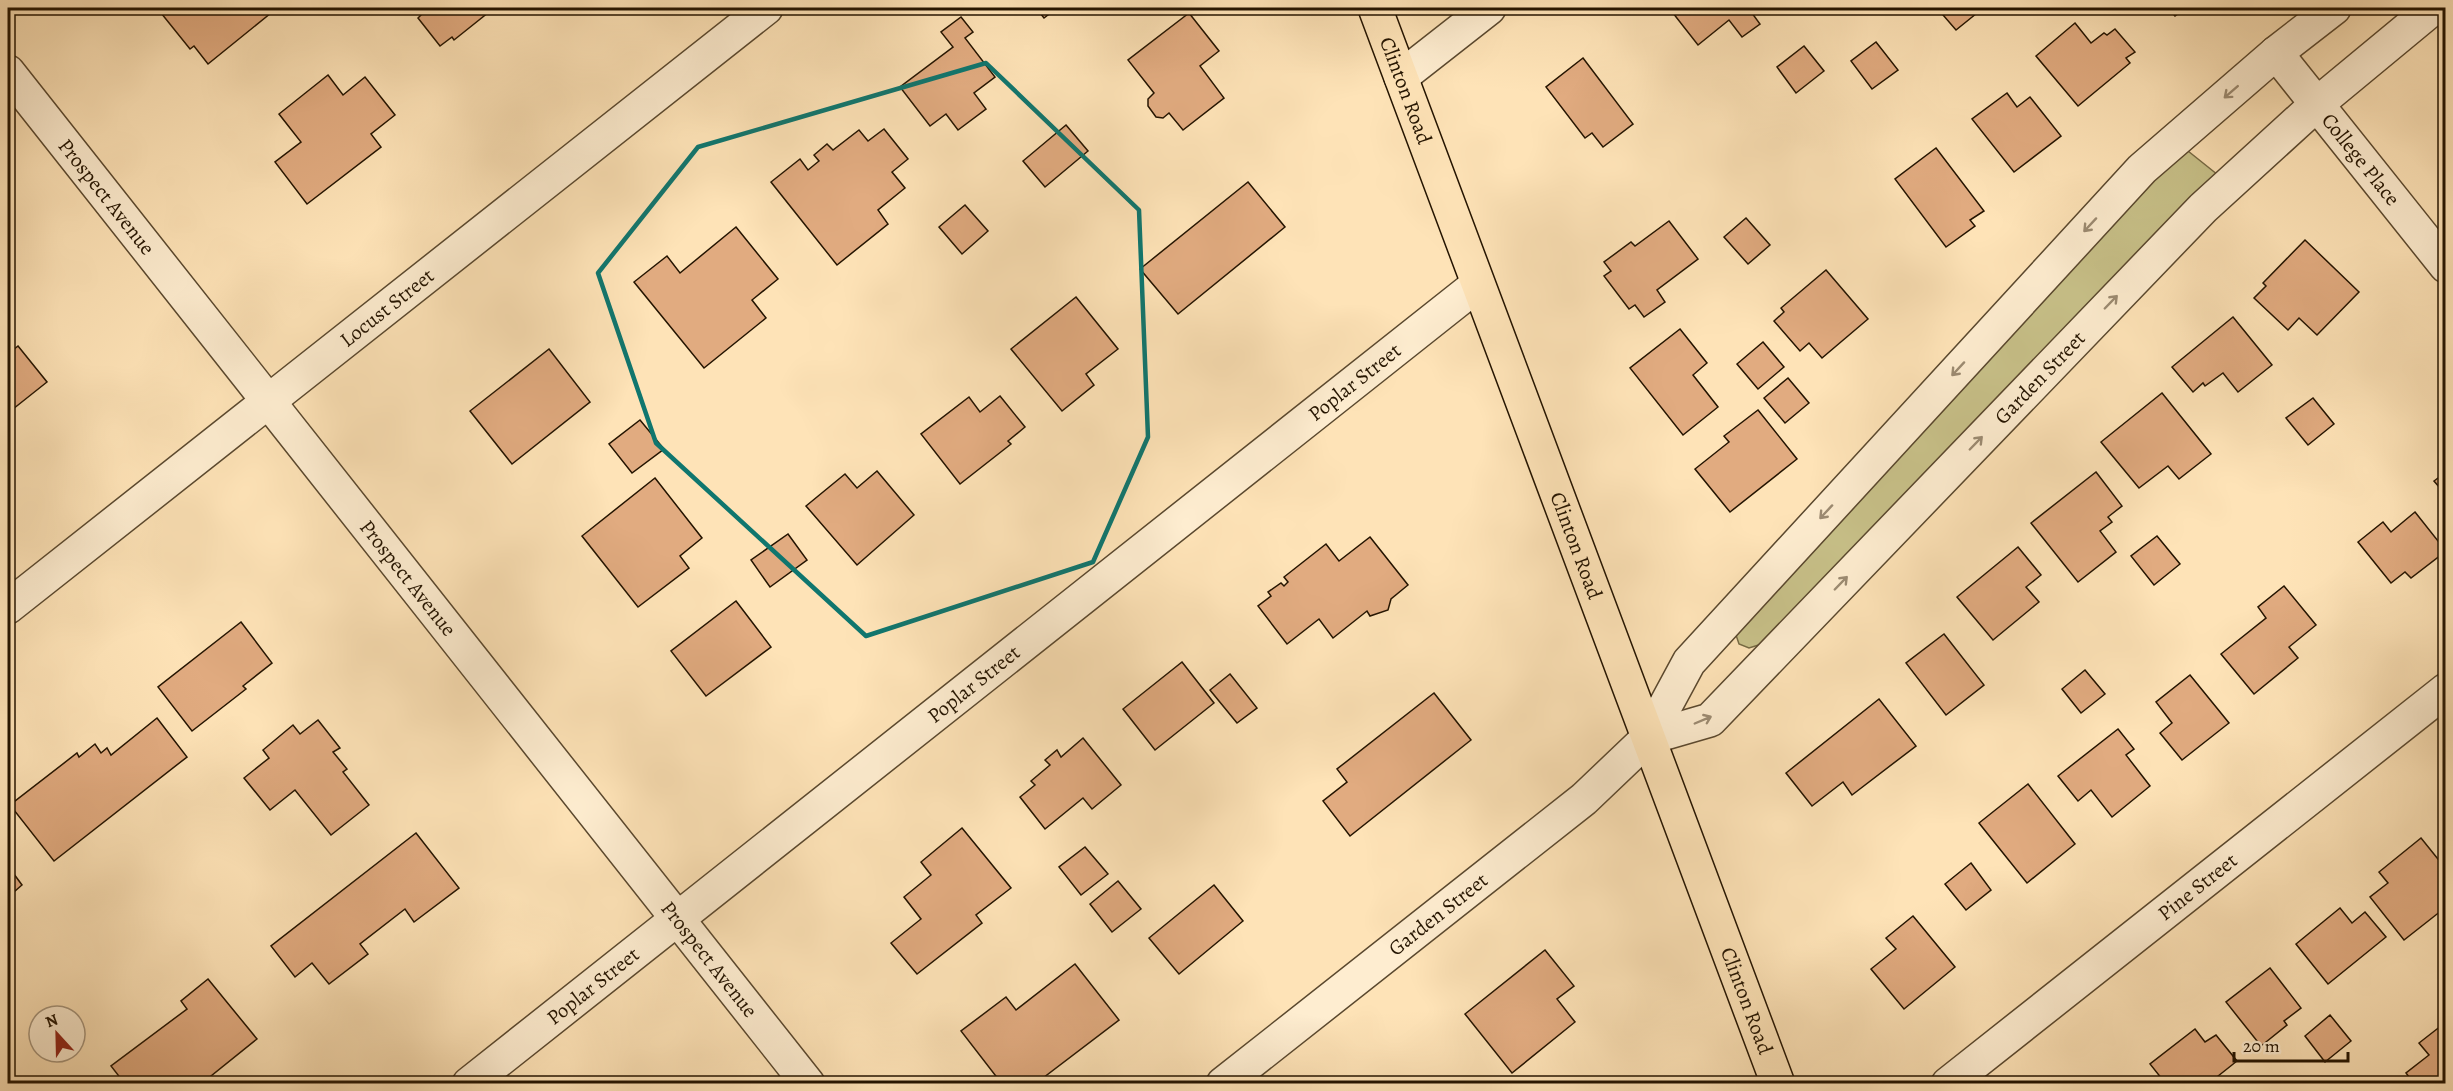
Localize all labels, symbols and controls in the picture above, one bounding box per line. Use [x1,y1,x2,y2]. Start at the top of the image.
street label: Clinton Road [1373,33,1439,149]
one-way arrow [2223,85,2239,98]
street label: College Place [2315,107,2406,212]
street label: Prospect Avenue [52,133,161,261]
one-way arrow [2083,218,2097,233]
street label: Locust Street [334,262,440,353]
one-way arrow [2104,295,2119,310]
street label: Garden Street [1988,325,2091,430]
street label: Poplar Street [1302,337,1407,428]
one-way arrow [1951,361,1965,376]
one-way arrow [1969,435,1983,450]
street label: Clinton Road [1543,488,1609,604]
one-way arrow [1819,505,1833,520]
street label: Prospect Avenue [353,514,463,642]
one-way arrow [1833,576,1848,591]
street label: Poplar Street [921,638,1026,729]
one-way arrow [1694,714,1712,725]
street label: Pine Street [2152,846,2243,927]
street label: Garden Street [1382,866,1494,962]
street label: Prospect Avenue [655,895,764,1023]
street label: Poplar Street [541,940,645,1031]
street label: Clinton Road [1714,943,1780,1059]
north arrow [27,1004,87,1064]
text: N [42,1009,62,1033]
scale bar [2234,1025,2348,1063]
text: 20 m [2243,1034,2280,1058]

